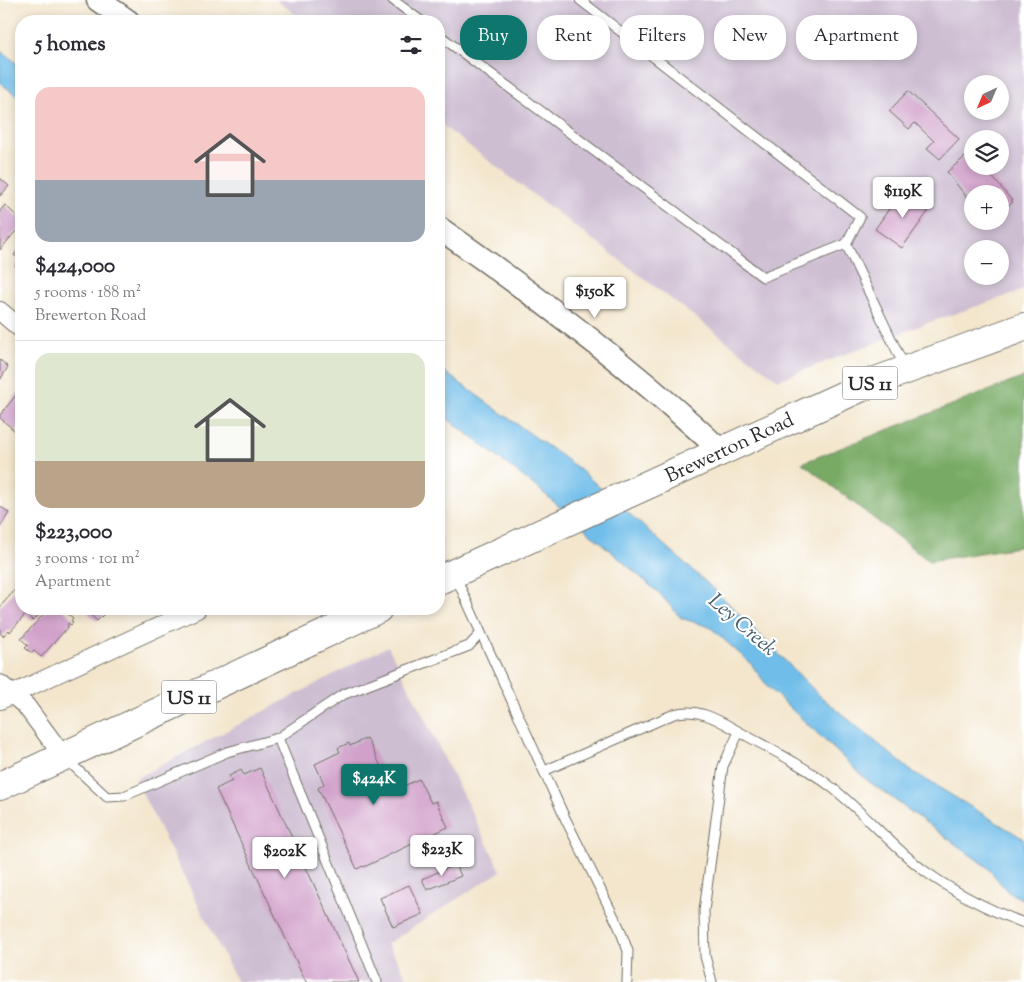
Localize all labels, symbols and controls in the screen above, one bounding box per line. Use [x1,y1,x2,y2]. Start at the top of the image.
chip: Buy [460,15,527,60]
chip: Rent [537,15,610,60]
chip: Filters [620,15,704,60]
chip: New [714,15,786,60]
chip: Apartment [796,15,917,60]
text: 5 homes [35,30,105,60]
icon: filters [397,31,425,59]
north arrow [964,75,1009,120]
map controls [964,75,1009,285]
icon: home [185,120,275,210]
button: layers [964,130,1009,175]
pin: $119K [868,176,938,219]
text: $119K [884,181,922,204]
button: + [964,185,1009,230]
button: − [964,240,1009,285]
text: $424,000 [35,252,115,282]
pin: $150K [560,276,630,319]
text: $150K [575,281,615,304]
text: 5 rooms · 188 m² [35,282,141,305]
text: Brewerton Road [35,305,146,328]
road number: US 11 [842,366,898,399]
icon: home [185,385,275,475]
street label: Brewerton Road [661,407,799,492]
text: $223,000 [35,518,112,548]
text: 3 rooms · 101 m² [35,548,140,571]
text: Apartment [35,571,111,594]
water label: Ley Creek [701,587,783,664]
road number: US 11 [162,680,216,714]
pin: $424K [339,764,409,806]
text: $424K [352,768,396,791]
pin: $223K [407,834,477,877]
pin: $202K [250,836,320,879]
text: $223K [421,839,463,862]
text: $202K [263,841,307,864]

